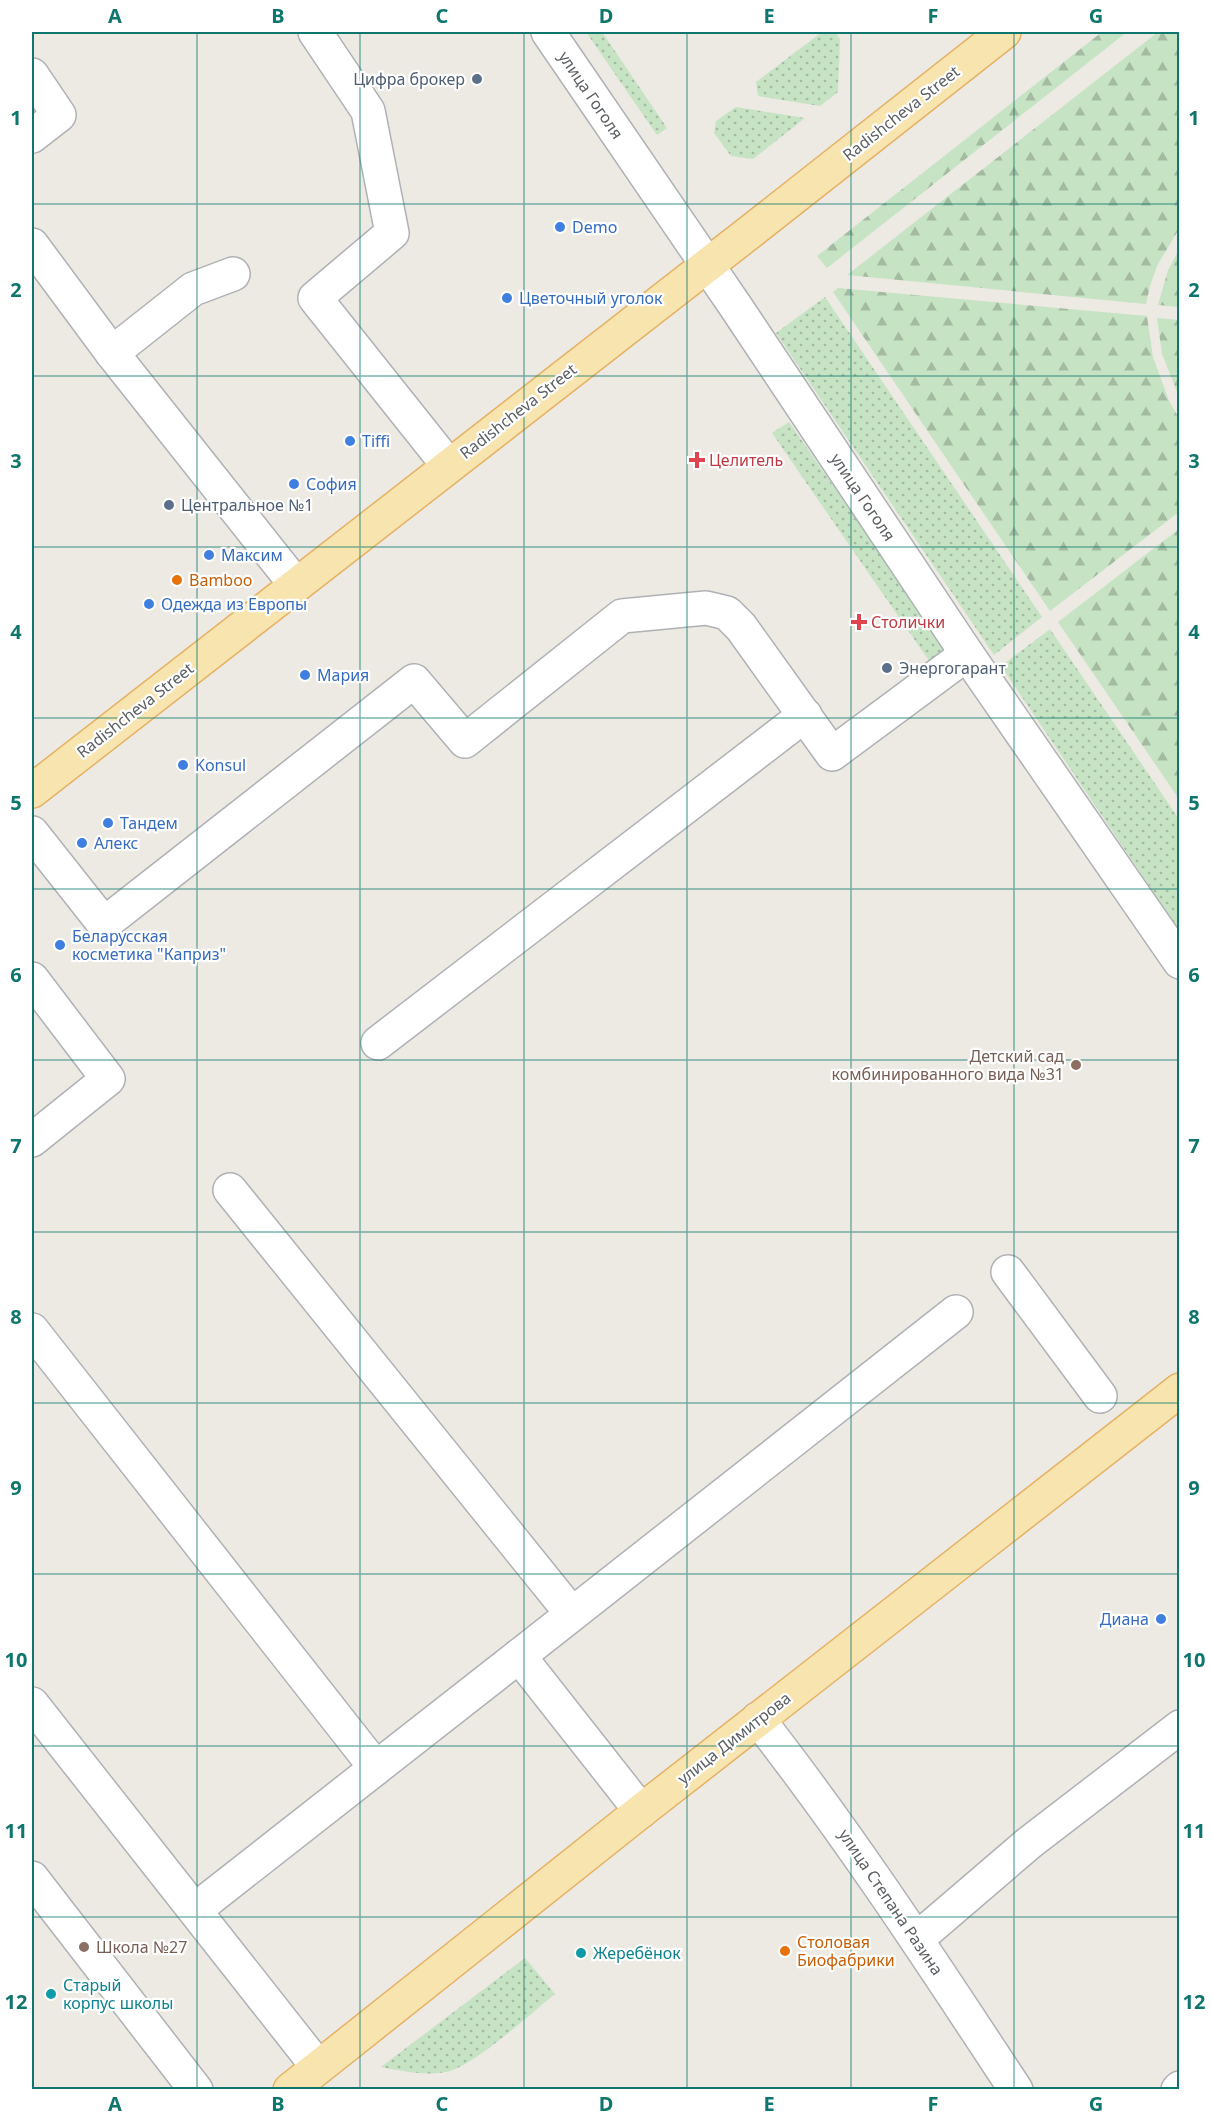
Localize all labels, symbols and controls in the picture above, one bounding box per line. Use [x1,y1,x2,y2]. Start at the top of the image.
text: A [108,2,122,29]
text: B [271,2,285,29]
text: C [436,2,449,29]
text: D [599,2,613,29]
text: E [763,2,775,29]
text: F [928,2,938,29]
text: G [1089,2,1103,29]
street label: улица Гоголя [553,47,629,143]
street label: Radishcheva Street [838,60,964,166]
place label: Цифра брокер [353,68,465,90]
marker: Цифра брокер [470,72,484,86]
text: 1 [10,104,22,131]
text: 1 [1188,104,1200,131]
place label: Demo [572,216,617,238]
marker: Demo [553,220,567,234]
text: 2 [10,276,22,303]
text: 2 [1188,276,1200,303]
place label: Цветочный уголок [519,287,663,309]
marker: Цветочный уголок [500,291,514,305]
street label: Radishcheva Street [455,358,581,464]
place label: Tiffi [362,430,390,452]
marker: Tiffi [343,434,357,448]
text: 3 [10,447,22,474]
text: 3 [1188,447,1200,474]
place label: Целитель [709,449,783,471]
street label: улица Гоголя [825,449,901,545]
marker: Целитель [690,453,704,467]
place label: София [306,473,357,495]
marker: София [287,477,301,491]
place label: Центральное №1 [181,494,313,516]
marker: Центральное №1 [162,498,176,512]
place label: Максим [221,544,283,566]
marker: Максим [202,548,216,562]
place label: Bamboo [189,569,253,591]
marker: Bamboo [170,573,184,587]
place label: Одежда из Европы [161,593,307,615]
marker: Одежда из Европы [142,597,156,611]
place label: Столички [871,611,945,633]
marker: Столички [852,615,866,629]
text: 4 [10,618,22,645]
text: 4 [1188,618,1200,645]
street label: Radishcheva Street [72,657,198,763]
place label: Энергогарант [899,657,1006,679]
marker: Энергогарант [880,661,894,675]
place label: Мария [317,664,369,686]
marker: Мария [298,668,312,682]
place label: Konsul [195,754,246,776]
marker: Konsul [176,758,190,772]
text: 5 [10,789,22,816]
text: 5 [1188,789,1200,816]
place label: Тандем [120,812,178,834]
marker: Тандем [101,816,115,830]
place label: Алекс [94,832,139,854]
marker: Алекс [75,836,89,850]
place label: Беларусская косметика "Каприз" [72,925,226,965]
marker: Беларусская косметика "Каприз" [53,938,67,952]
text: 6 [10,961,22,988]
text: 6 [1188,961,1200,988]
place label: Детский сад комбинированного вида №31 [832,1045,1064,1085]
marker: Детский сад комбинированного вида №31 [1069,1058,1083,1072]
text: 7 [10,1132,22,1159]
text: 7 [1188,1132,1200,1159]
text: 8 [10,1303,22,1330]
text: 8 [1188,1303,1200,1330]
text: 9 [10,1474,22,1501]
text: 9 [1188,1474,1200,1501]
place label: Диана [1100,1608,1149,1630]
marker: Диана [1154,1612,1168,1626]
text: 10 [5,1646,27,1673]
text: 10 [1183,1646,1205,1673]
street label: улица Димитрова [673,1687,795,1789]
text: 11 [5,1817,27,1844]
text: 11 [1183,1817,1205,1844]
street label: улица Степана Разина [834,1825,948,1979]
place label: Столовая Биофабрики [797,1931,895,1971]
place label: Школа №27 [96,1936,187,1958]
marker: Школа №27 [77,1940,91,1954]
place label: Жеребёнок [593,1942,681,1964]
marker: Столовая Биофабрики [778,1944,792,1958]
marker: Жеребёнок [574,1946,588,1960]
place label: Старый корпус школы [63,1974,173,2014]
marker: Старый корпус школы [44,1987,58,2001]
text: 12 [5,1988,27,2015]
text: 12 [1183,1988,1205,2015]
text: A [108,2090,122,2117]
text: B [271,2090,285,2117]
text: C [436,2090,449,2117]
text: D [599,2090,613,2117]
text: E [763,2090,775,2117]
text: F [928,2090,938,2117]
text: G [1089,2090,1103,2117]

